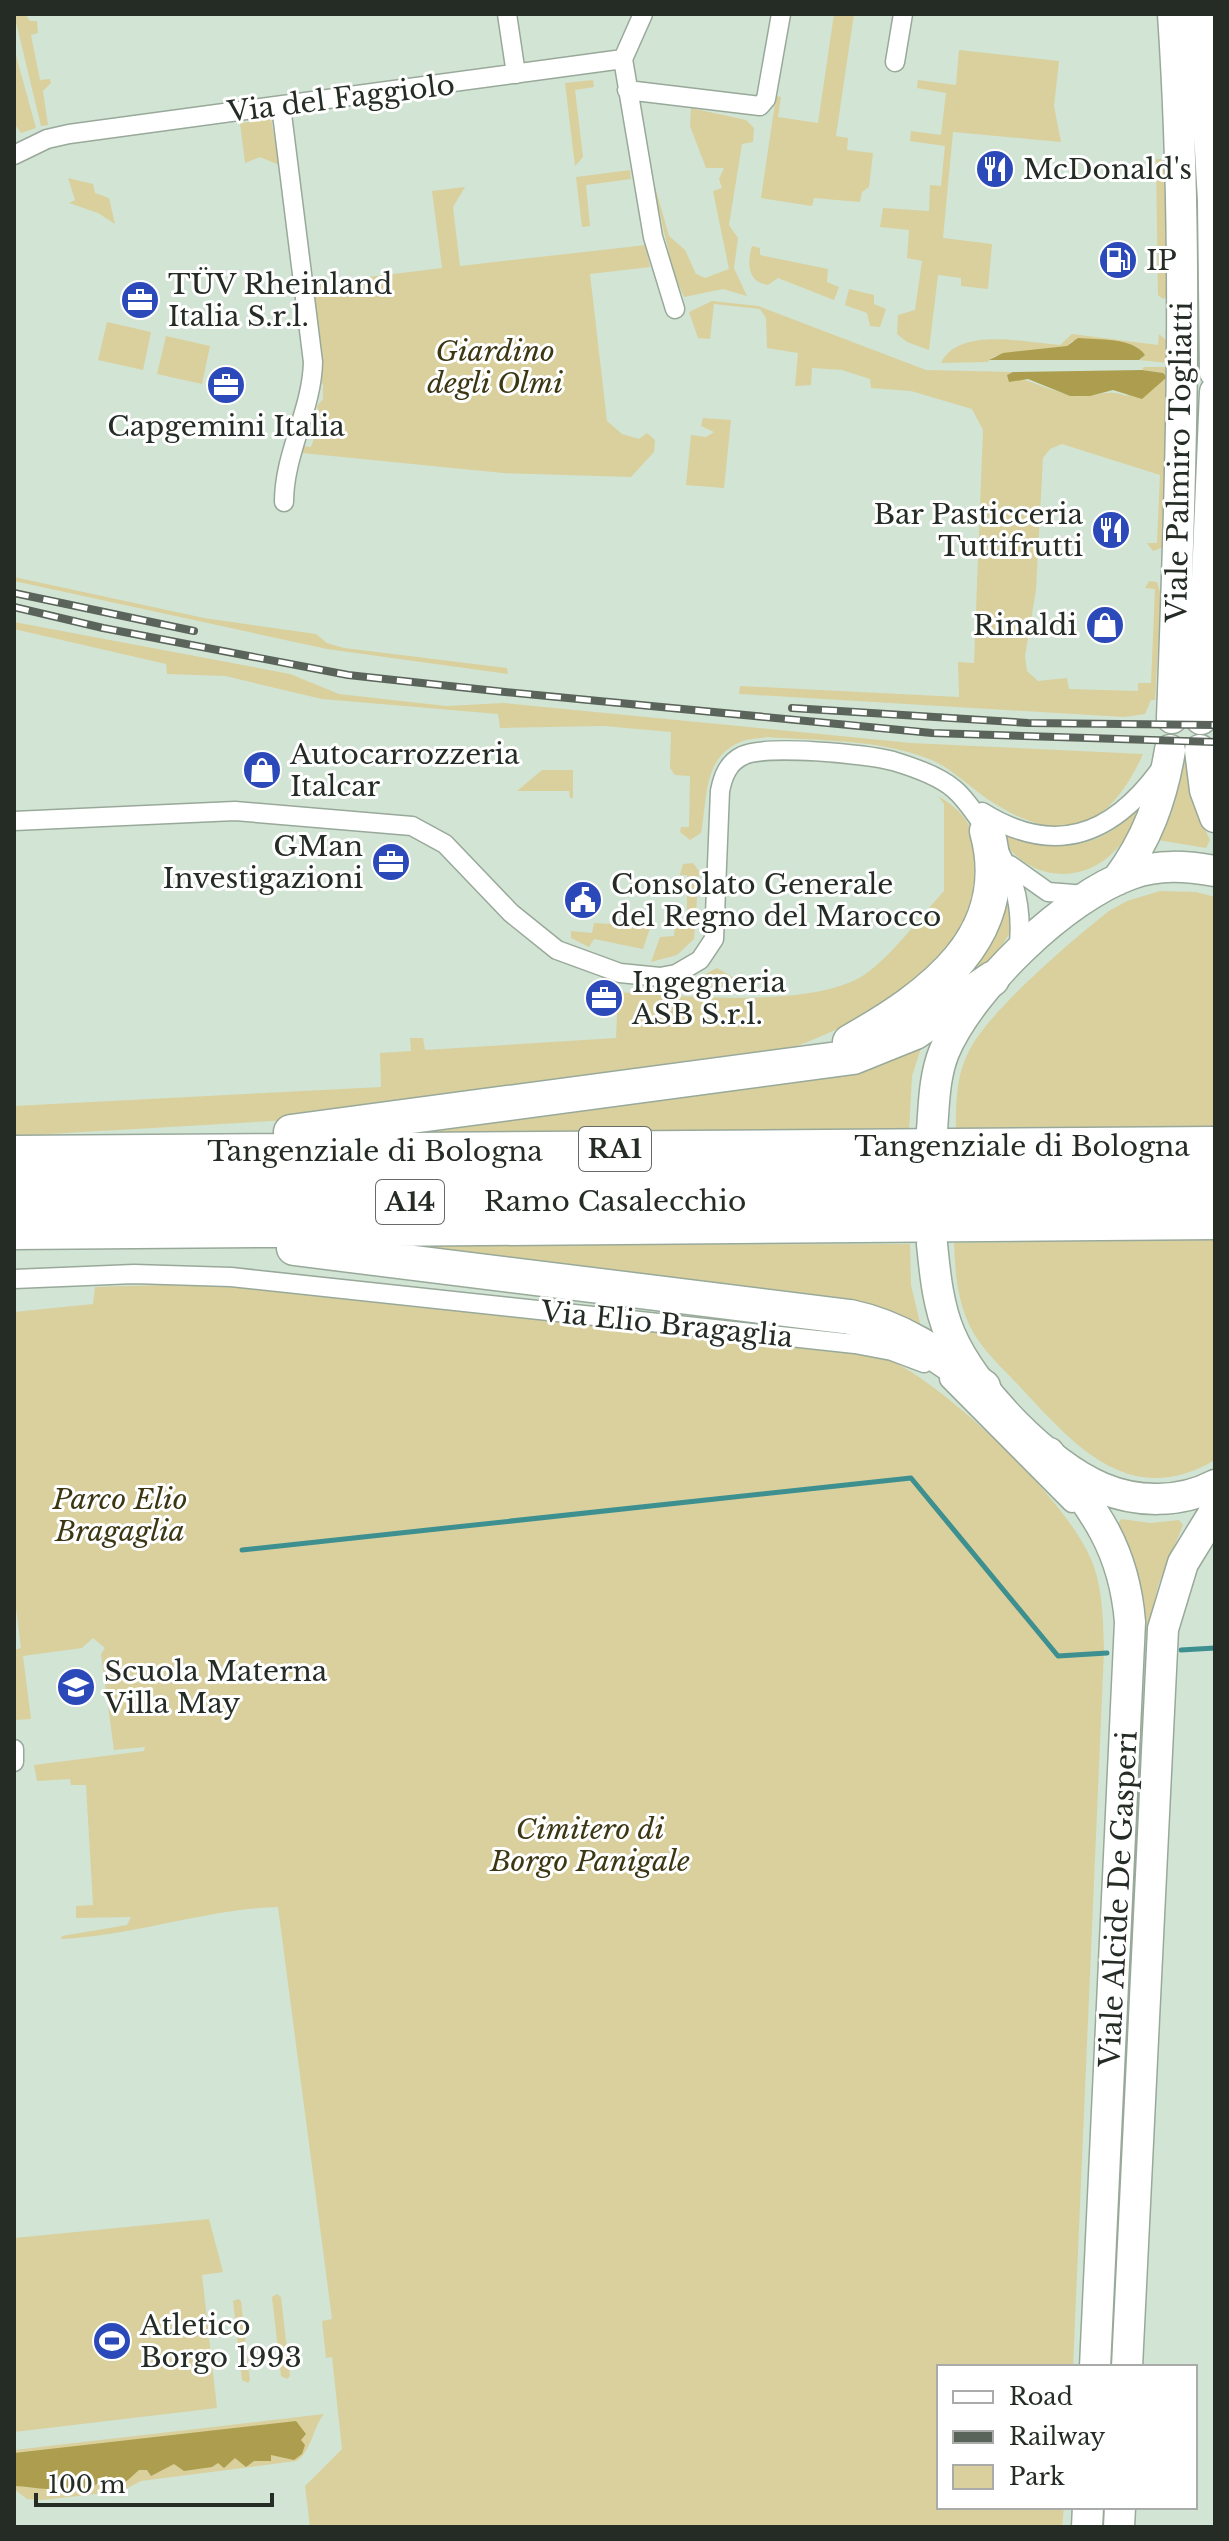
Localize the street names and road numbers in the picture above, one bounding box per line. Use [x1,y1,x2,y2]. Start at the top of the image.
street label: Via del Faggiolo [224,67,457,130]
street label: Viale Palmiro Togliatti [1159,301,1200,624]
road number: RA1 [579,1127,651,1171]
street label: Tangenziale di Bologna [854,1129,1190,1164]
street label: Tangenziale di Bologna [207,1134,543,1169]
road number: A14 [376,1180,444,1224]
street label: Ramo Casalecchio [484,1184,746,1219]
street label: Via Elio Bragaglia [538,1294,795,1355]
street label: Viale Alcide De Gasperi [1092,1730,1145,2069]

